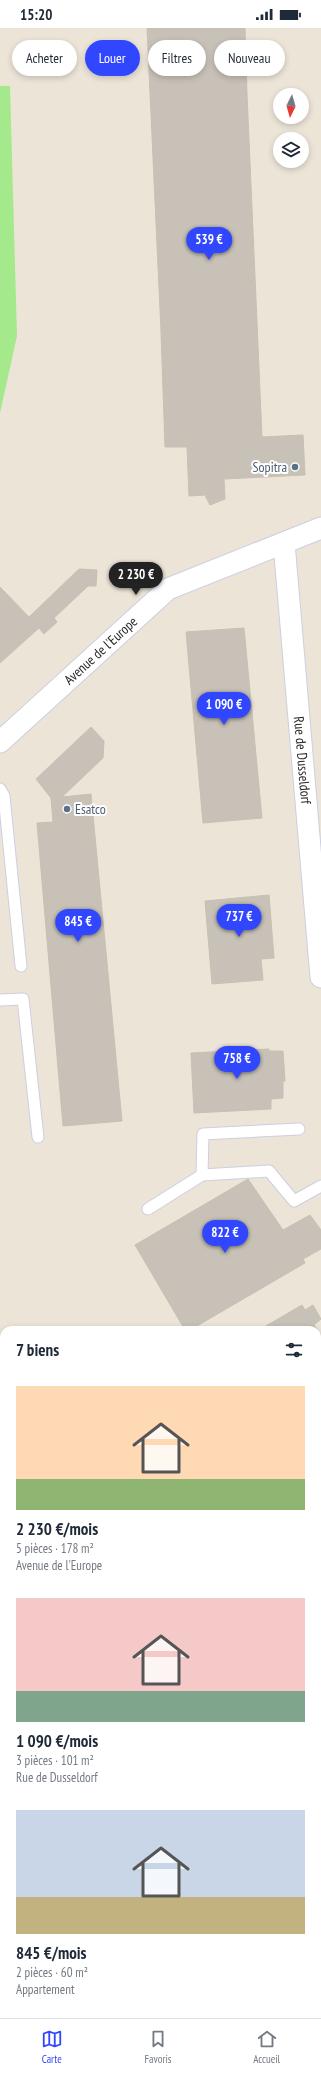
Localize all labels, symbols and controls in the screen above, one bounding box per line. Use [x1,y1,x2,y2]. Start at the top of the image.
text: 15:20 [20,5,52,24]
chip: Acheter [12,40,77,76]
chip: Louer [85,40,140,76]
chip: Filtres [148,40,206,76]
chip: Nouveau [214,40,285,76]
north arrow [273,88,309,124]
map controls [273,88,309,168]
button: layers [273,132,309,168]
pin: 539 € [181,227,237,261]
text: 539 € [195,231,223,248]
place label: Sopitra [253,458,287,476]
marker: Sopitra [290,462,300,472]
pin: 2 230 € [99,562,173,596]
text: 2 230 € [118,566,154,583]
street label: Avenue de l'Europe [60,612,141,688]
pin: 1 090 € [187,692,261,726]
text: 1 090 € [206,696,242,713]
street label: Rue de Dusseldorf [290,716,315,805]
place label: Esatco [75,800,106,818]
marker: Esatco [62,804,72,814]
pin: 737 € [211,904,267,938]
text: 737 € [226,908,252,925]
pin: 845 € [50,909,106,943]
text: 845 € [64,913,92,930]
pin: 758 € [209,1046,265,1080]
text: 758 € [223,1050,251,1067]
pin: 822 € [197,1220,253,1254]
text: 822 € [211,1224,239,1241]
text: 7 biens [16,1339,59,1361]
icon: filters [283,1339,305,1361]
icon: home [125,1412,197,1484]
text: 2 230 €/mois [16,1518,98,1540]
text: 5 pièces · 178 m² [16,1540,94,1557]
text: Avenue de l'Europe [16,1557,102,1574]
icon: home [125,1624,197,1696]
text: 1 090 €/mois [16,1730,98,1752]
text: 3 pièces · 101 m² [16,1752,94,1769]
text: Rue de Dusseldorf [16,1769,98,1786]
icon: home [125,1836,197,1908]
text: 845 €/mois [16,1942,87,1964]
text: 2 pièces · 60 m² [16,1964,88,1981]
text: Appartement [16,1981,75,1998]
tab: Carte [41,2028,63,2066]
tab: Favoris [144,2028,172,2066]
tab: Accueil [253,2028,280,2066]

